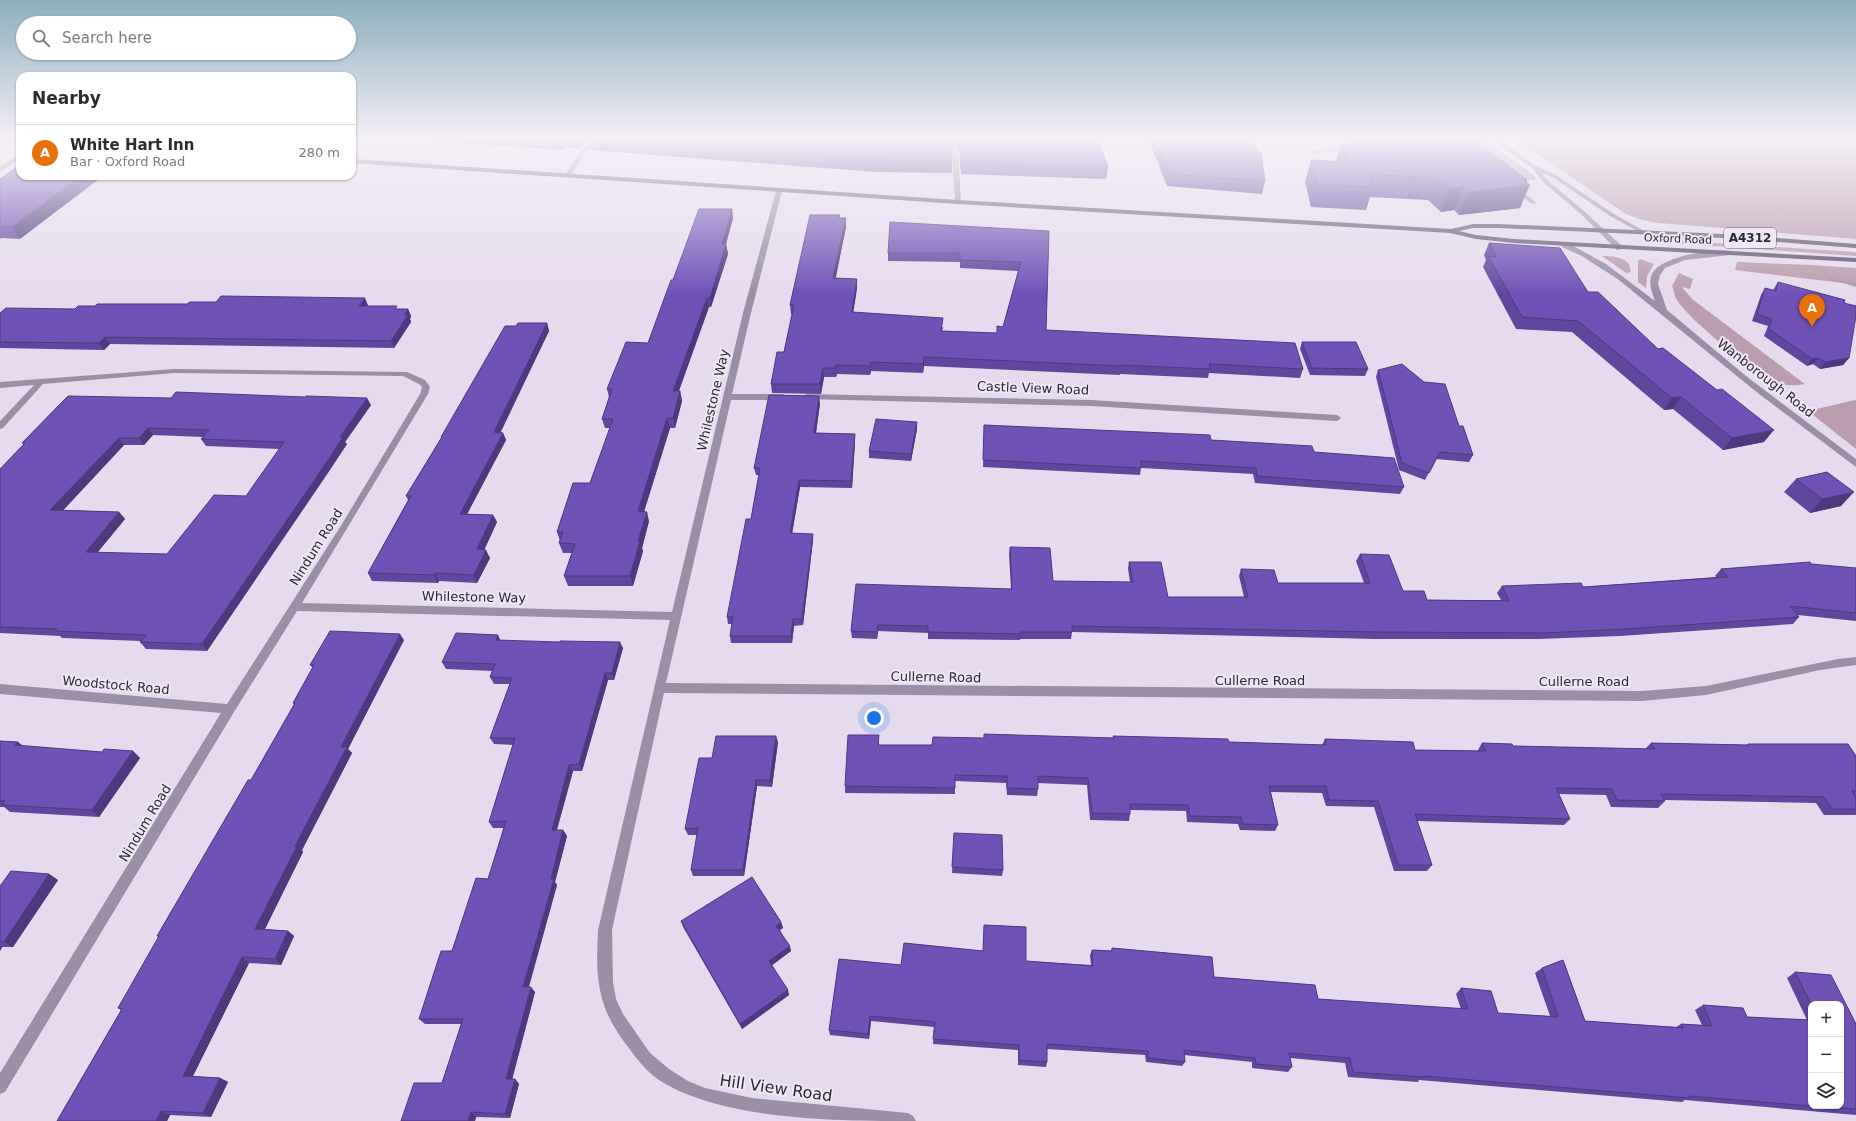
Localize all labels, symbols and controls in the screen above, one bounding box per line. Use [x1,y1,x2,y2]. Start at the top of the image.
search box [16,16,356,60]
icon: search [30,27,52,49]
text: Search here [62,29,152,47]
text: Nearby [32,88,101,108]
text: White Hart Inn [70,136,194,154]
text: A [40,145,50,160]
text: 280 m [298,145,340,160]
text: Bar · Oxford Road [70,154,185,169]
road number: A4312 [1724,228,1776,248]
street label: Oxford Road [1644,231,1712,247]
pin: A [1799,294,1825,327]
street label: Wanborough Road [1715,335,1817,421]
street label: Whilestone Way [694,347,732,452]
street label: Castle View Road [977,379,1089,397]
street label: Nindum Road [286,506,346,588]
street label: Whilestone Way [422,589,527,605]
street label: Cullerne Road [891,669,981,685]
street label: Woodstock Road [62,673,170,697]
street label: Cullerne Road [1215,673,1305,688]
street label: Cullerne Road [1539,674,1629,689]
your location [864,708,884,728]
street label: Nindum Road [116,782,174,864]
map controls [1808,1001,1844,1109]
button: + [1808,1001,1844,1037]
button: − [1808,1037,1844,1073]
street label: Hill View Road [718,1071,834,1105]
button: layers [1808,1073,1844,1109]

